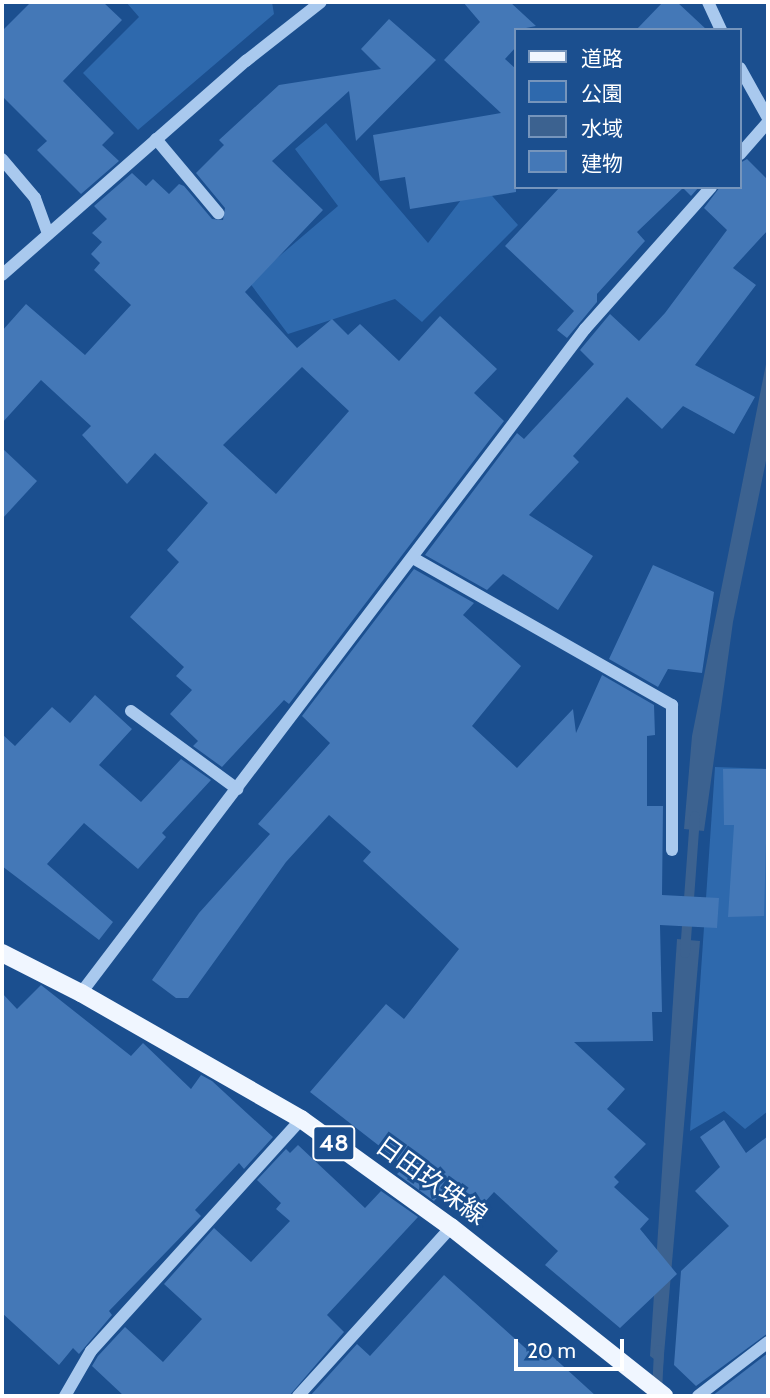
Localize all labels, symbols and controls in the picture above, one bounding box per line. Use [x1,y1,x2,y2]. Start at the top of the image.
legend [514,28,742,189]
text: 道路 [581,46,623,71]
text: 公園 [581,81,623,106]
text: 水域 [581,116,623,141]
text: 建物 [581,151,623,176]
road number: 48 [311,1122,357,1163]
street label: 日田玖珠線 [369,1130,493,1232]
scale bar [518,1324,628,1368]
text: 20 m [527,1338,576,1363]

